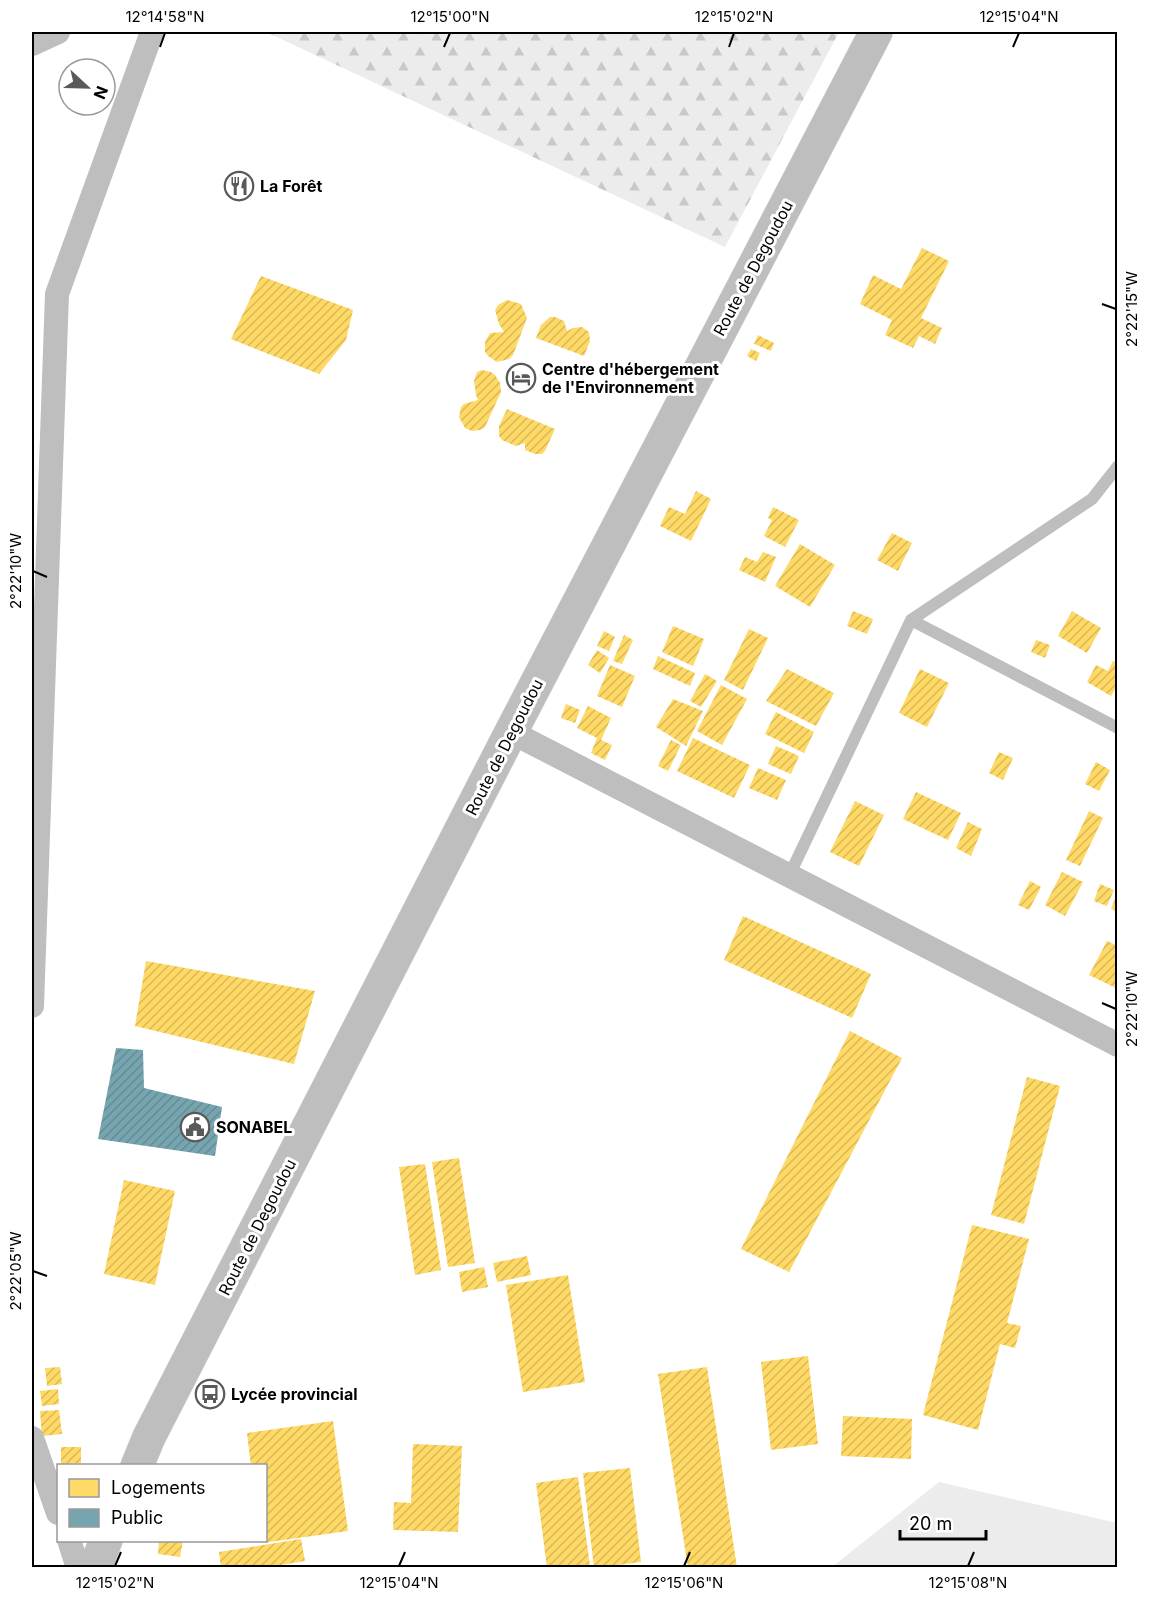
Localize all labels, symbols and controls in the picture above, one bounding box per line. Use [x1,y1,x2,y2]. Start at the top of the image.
text: 12°14'58"N [125,7,205,26]
text: 12°15'00"N [410,7,490,26]
text: 12°15'02"N [695,7,773,26]
text: 12°15'04"N [979,7,1059,26]
north arrow [57,57,117,117]
text: N [89,83,112,102]
restaurant icon: La Forêt [223,170,255,202]
place label: La Forêt [260,176,323,196]
street label: Route de Degoudou [709,197,797,339]
text: 2°22'15"W [1122,271,1141,347]
place label: Centre d'hébergement de l'Environnement [542,359,719,397]
hotel icon: Centre d'hébergement de l'Environnement [505,362,537,394]
text: 2°22'10"W [6,533,25,609]
street label: Route de Degoudou [461,676,547,818]
text: 2°22'10"W [1122,971,1141,1047]
public building icon: SONABEL [179,1111,211,1143]
place label: SONABEL [216,1117,292,1137]
street label: Route de Degoudou [214,1156,300,1298]
text: 2°22'05"W [6,1231,25,1311]
bus stop icon: Lycée provincial [194,1378,226,1410]
place label: Lycée provincial [231,1384,358,1404]
legend [57,1464,267,1542]
text: Logements [111,1477,206,1498]
scale bar [900,1503,986,1541]
text: Public [111,1507,163,1528]
text: 20 m [909,1513,952,1534]
text: 12°15'02"N [76,1573,154,1592]
text: 12°15'04"N [359,1573,439,1592]
text: 12°15'06"N [645,1573,723,1592]
text: 12°15'08"N [929,1573,1007,1592]

